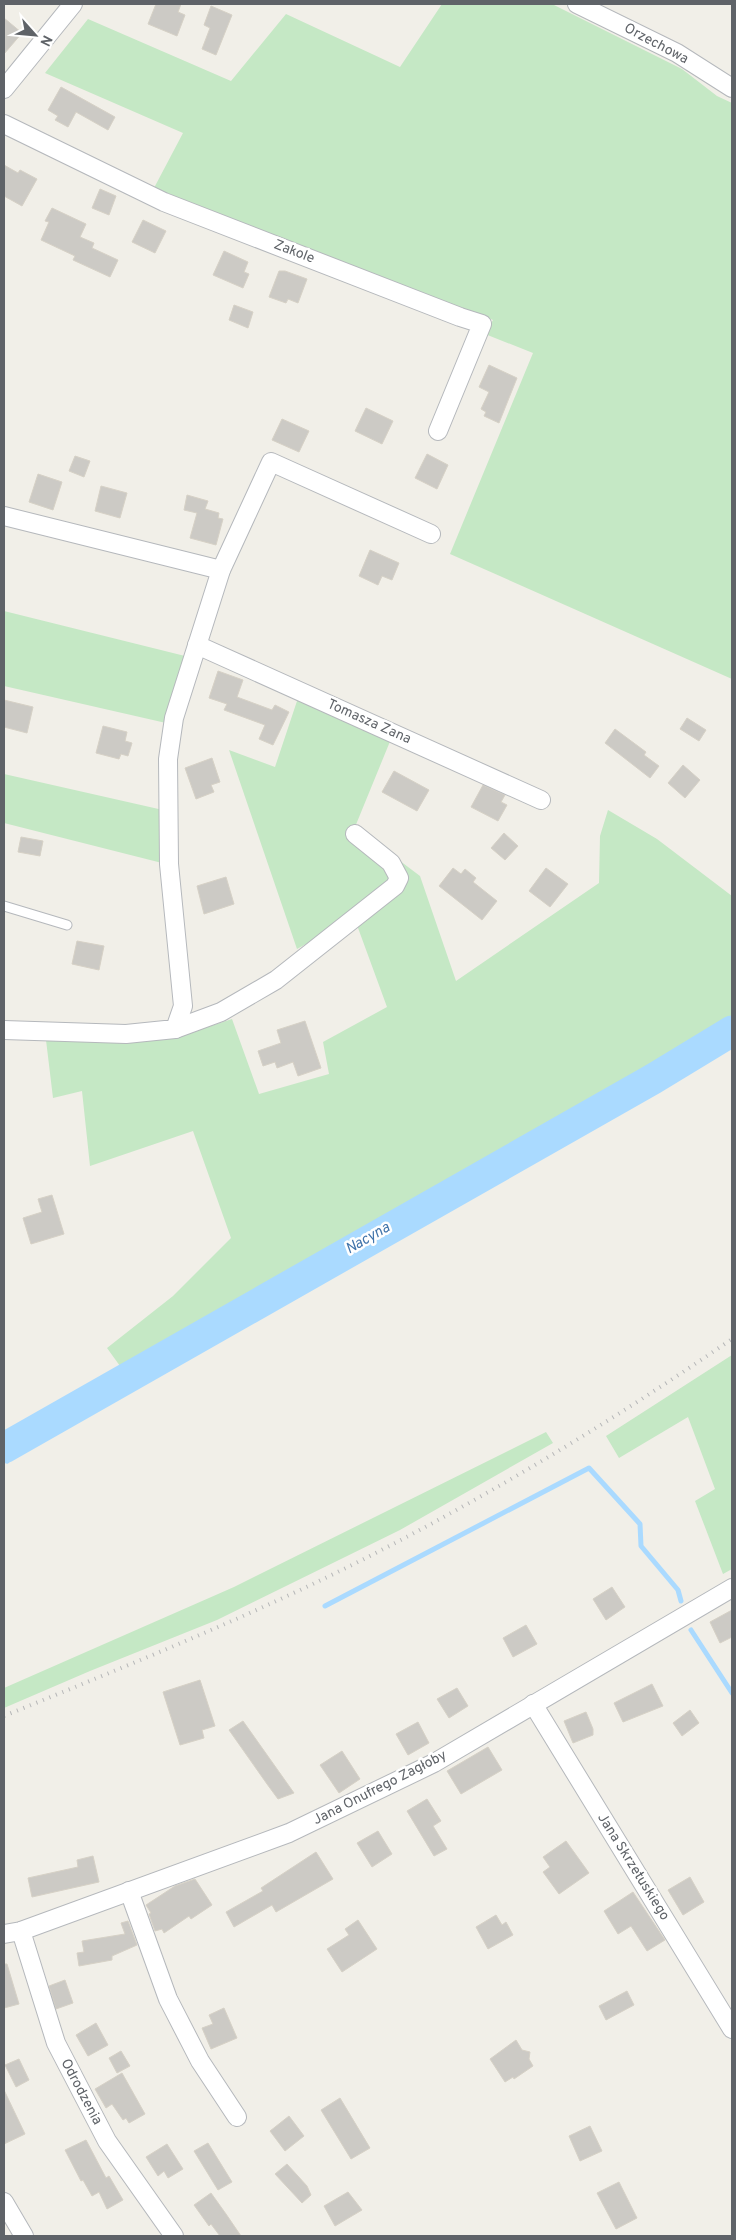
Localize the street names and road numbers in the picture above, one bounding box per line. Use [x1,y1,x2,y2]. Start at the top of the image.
street label: Orzechowa [621,20,691,68]
street label: Zakole [271,236,317,268]
street label: Tomasza Zana [324,696,414,748]
street label: Jana Onufrego Zagłoby [310,1747,450,1829]
street label: Jana Skrzetuskiego [593,1810,673,1924]
street label: Odrodzenia [57,2056,105,2128]

